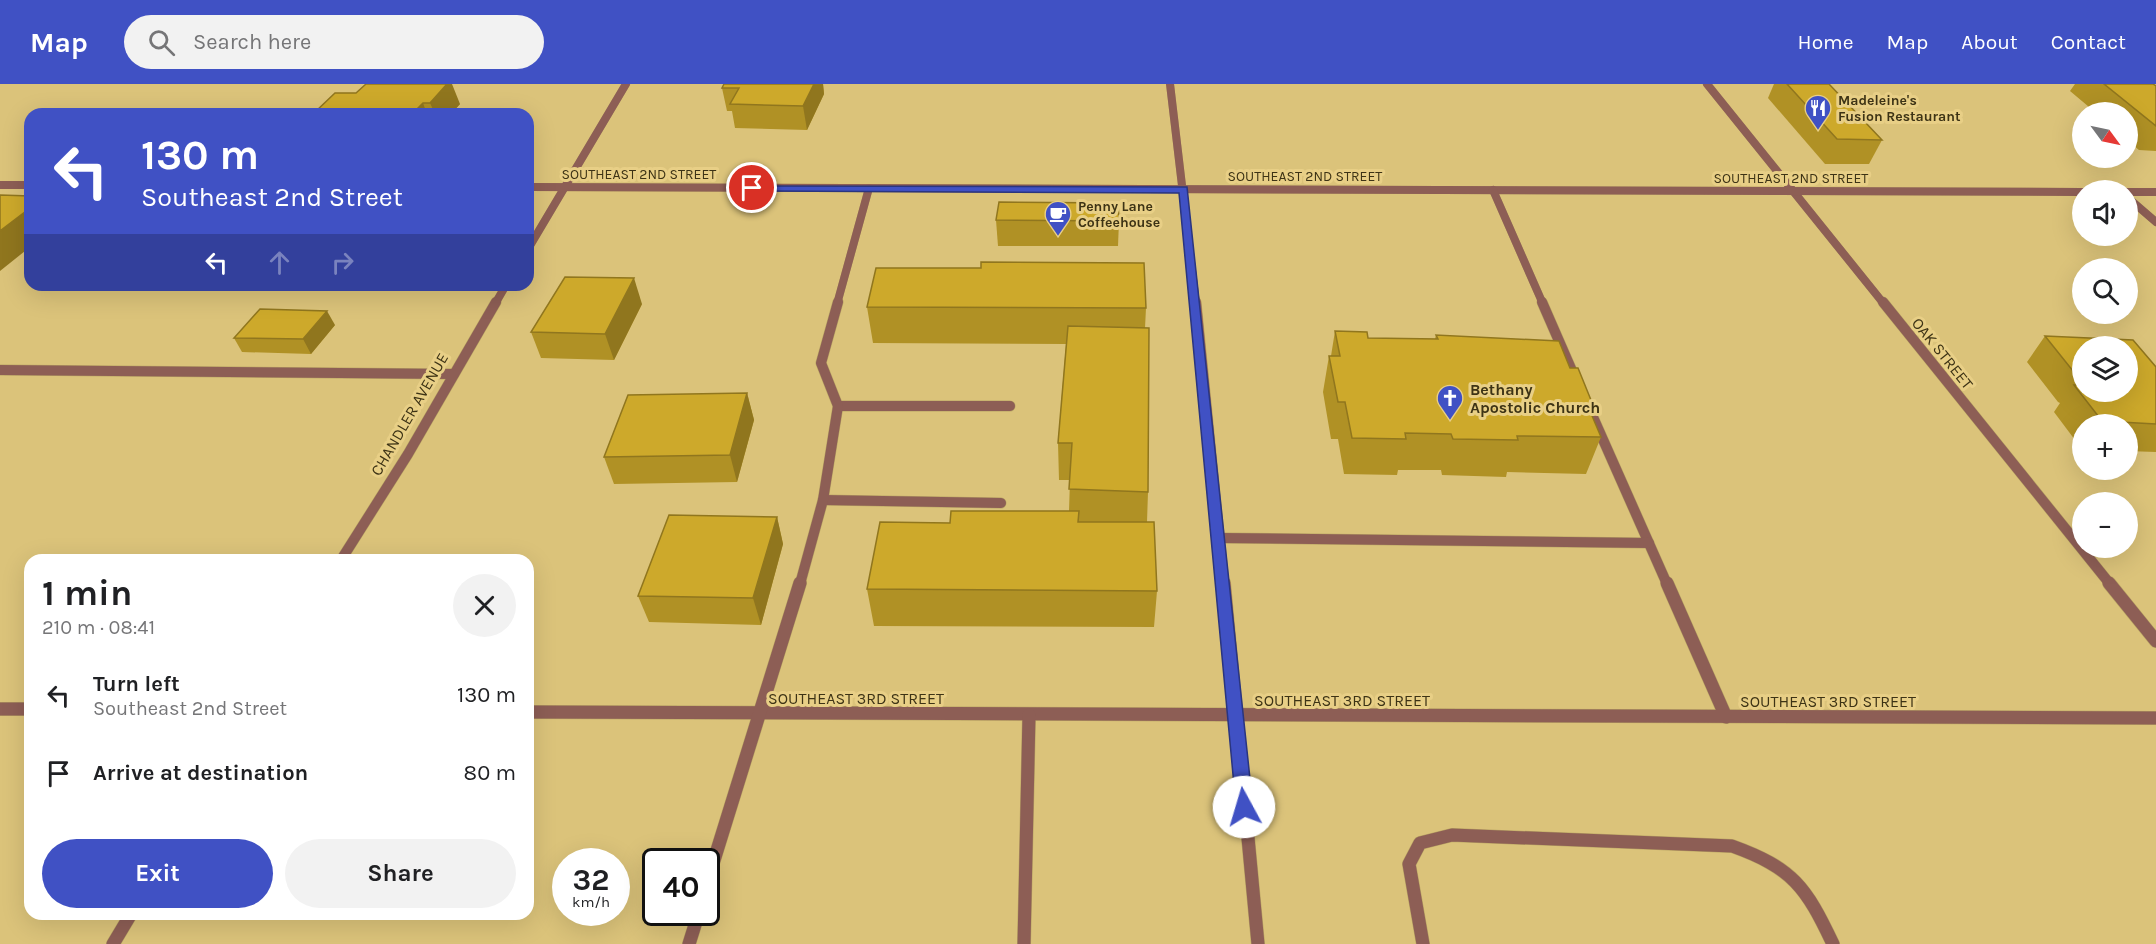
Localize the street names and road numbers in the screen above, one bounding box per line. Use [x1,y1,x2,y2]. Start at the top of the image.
street label: SOUTHEAST 2ND STREET [562,166,716,183]
street label: SOUTHEAST 2ND STREET [1228,168,1382,185]
street label: SOUTHEAST 2ND STREET [1714,170,1868,187]
street label: OAK STREET [1908,314,1977,393]
street label: CHANDLER AVENUE [367,350,452,479]
street label: SOUTHEAST 3RD STREET [768,689,944,708]
street label: SOUTHEAST 3RD STREET [1254,691,1430,710]
street label: SOUTHEAST 3RD STREET [1740,692,1916,711]

